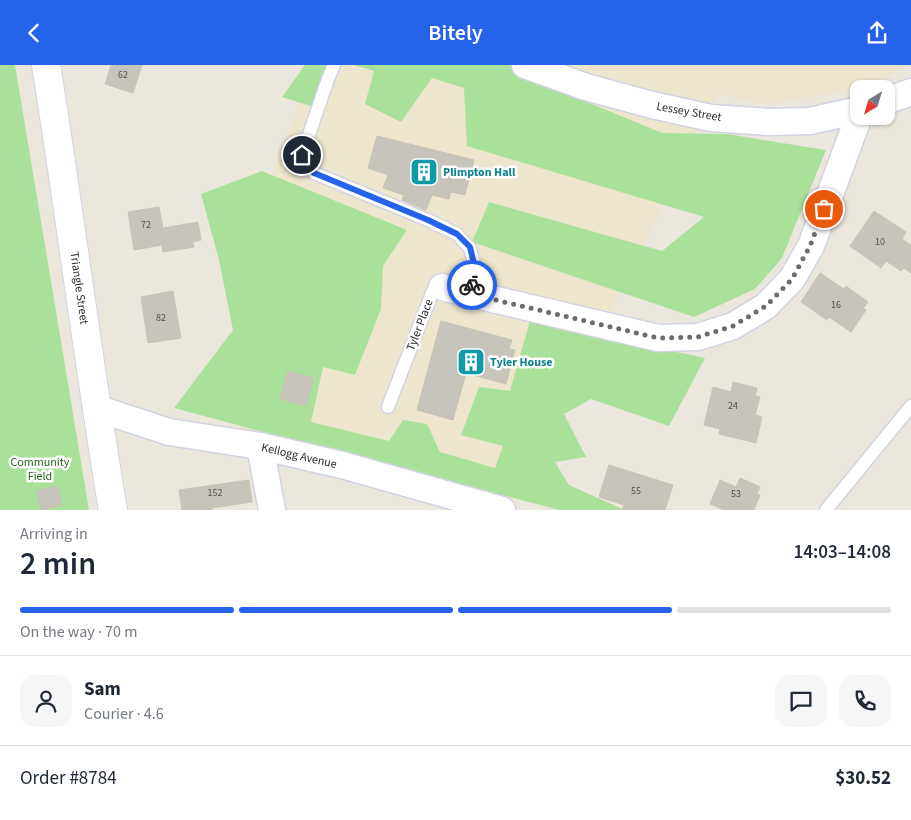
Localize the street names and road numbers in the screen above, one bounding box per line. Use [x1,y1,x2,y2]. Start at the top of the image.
street label: Lessey Street [655,98,723,126]
street label: Triangle Street [65,251,93,325]
street label: Tyler Place [402,297,438,353]
street label: Kellogg Avenue [260,439,338,473]

